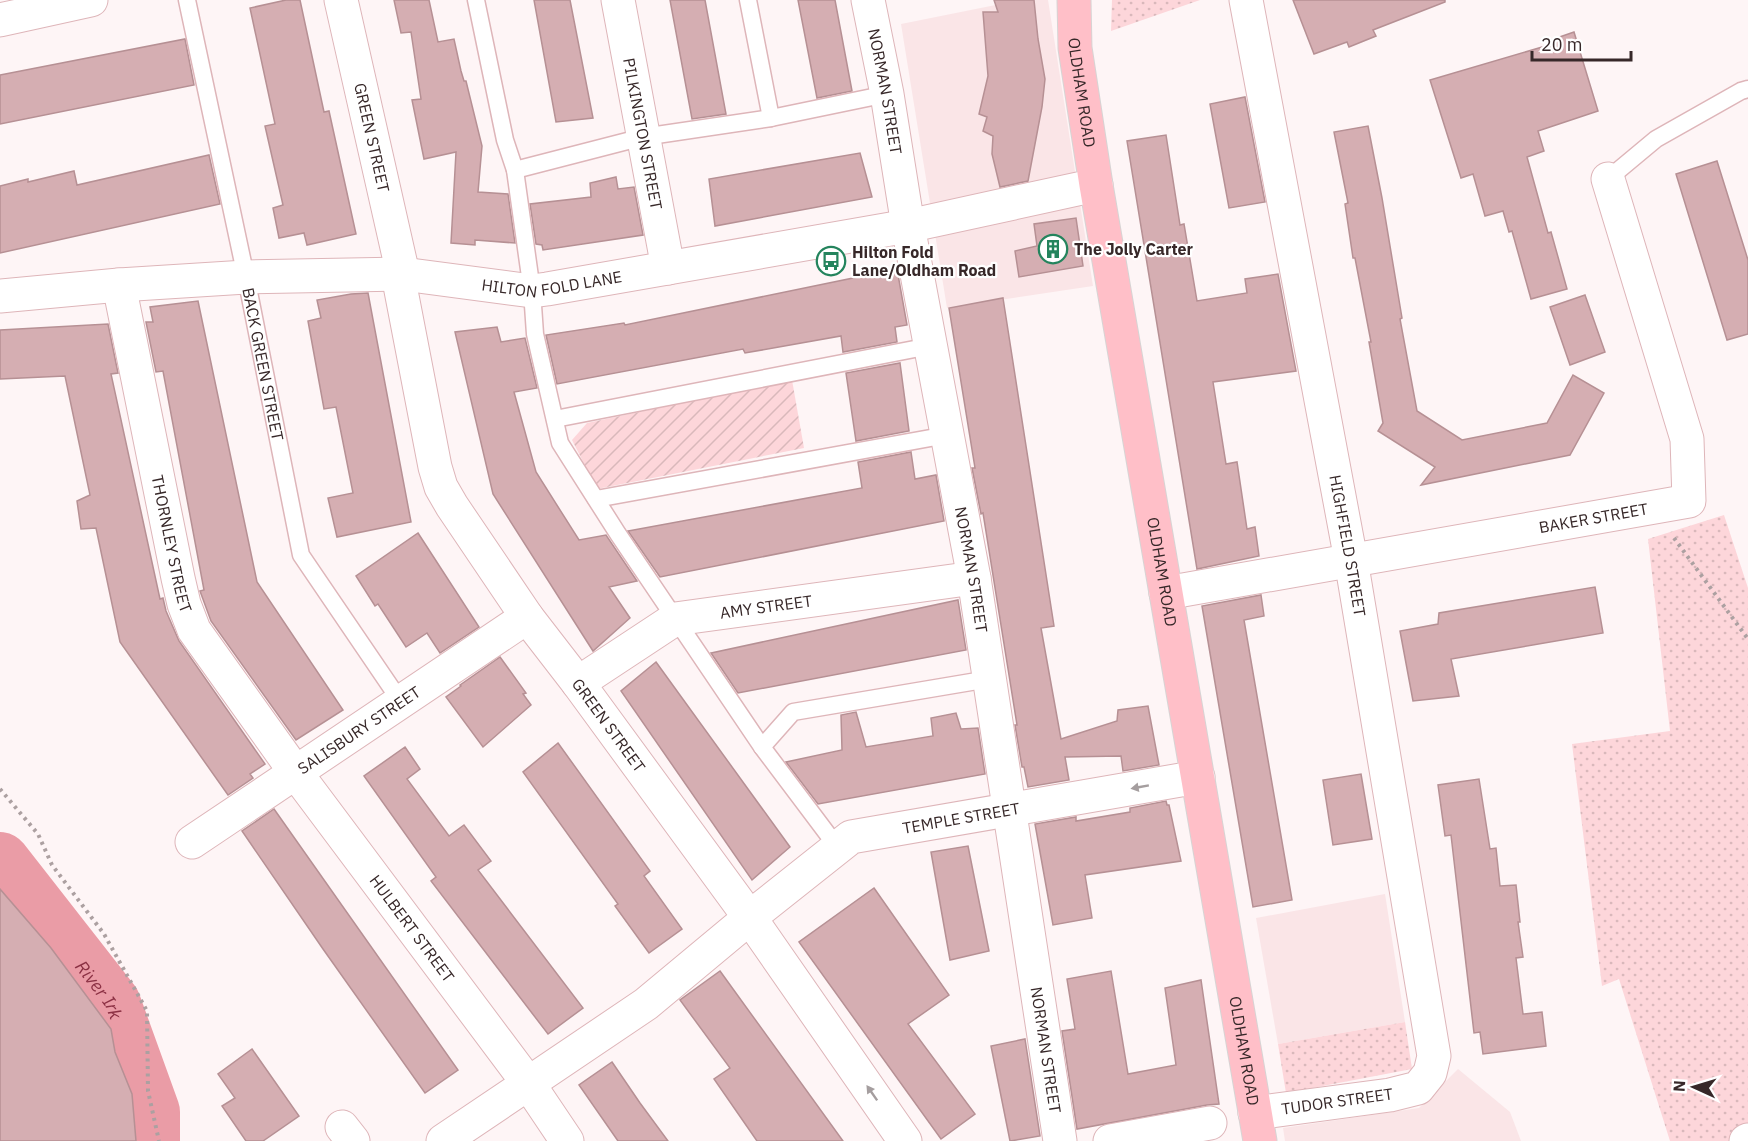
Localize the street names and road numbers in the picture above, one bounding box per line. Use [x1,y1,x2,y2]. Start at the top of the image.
street label: NORMAN STREET [864,27,906,156]
street label: OLDHAM ROAD [1065,37,1100,149]
street label: PILKINGTON STREET [619,56,667,211]
street label: GREEN STREET [350,81,394,194]
street label: HILTON FOLD LANE [480,266,623,302]
street label: BACK GREEN STREET [238,286,288,442]
street label: THORNLEY STREET [147,473,196,615]
street label: HIGHFIELD STREET [1325,473,1370,618]
street label: BAKER STREET [1537,498,1650,537]
street label: NORMAN STREET [951,505,992,634]
street label: OLDHAM ROAD [1143,516,1182,628]
street label: AMY STREET [719,590,813,623]
street label: GREEN STREET [568,674,650,776]
street label: SALISBURY STREET [294,682,424,778]
street label: TEMPLE STREET [901,798,1021,838]
street label: HULBERT STREET [366,871,459,986]
street label: NORMAN STREET [1027,985,1066,1114]
street label: OLDHAM ROAD [1225,995,1264,1107]
street label: TUDOR STREET [1280,1083,1394,1119]

